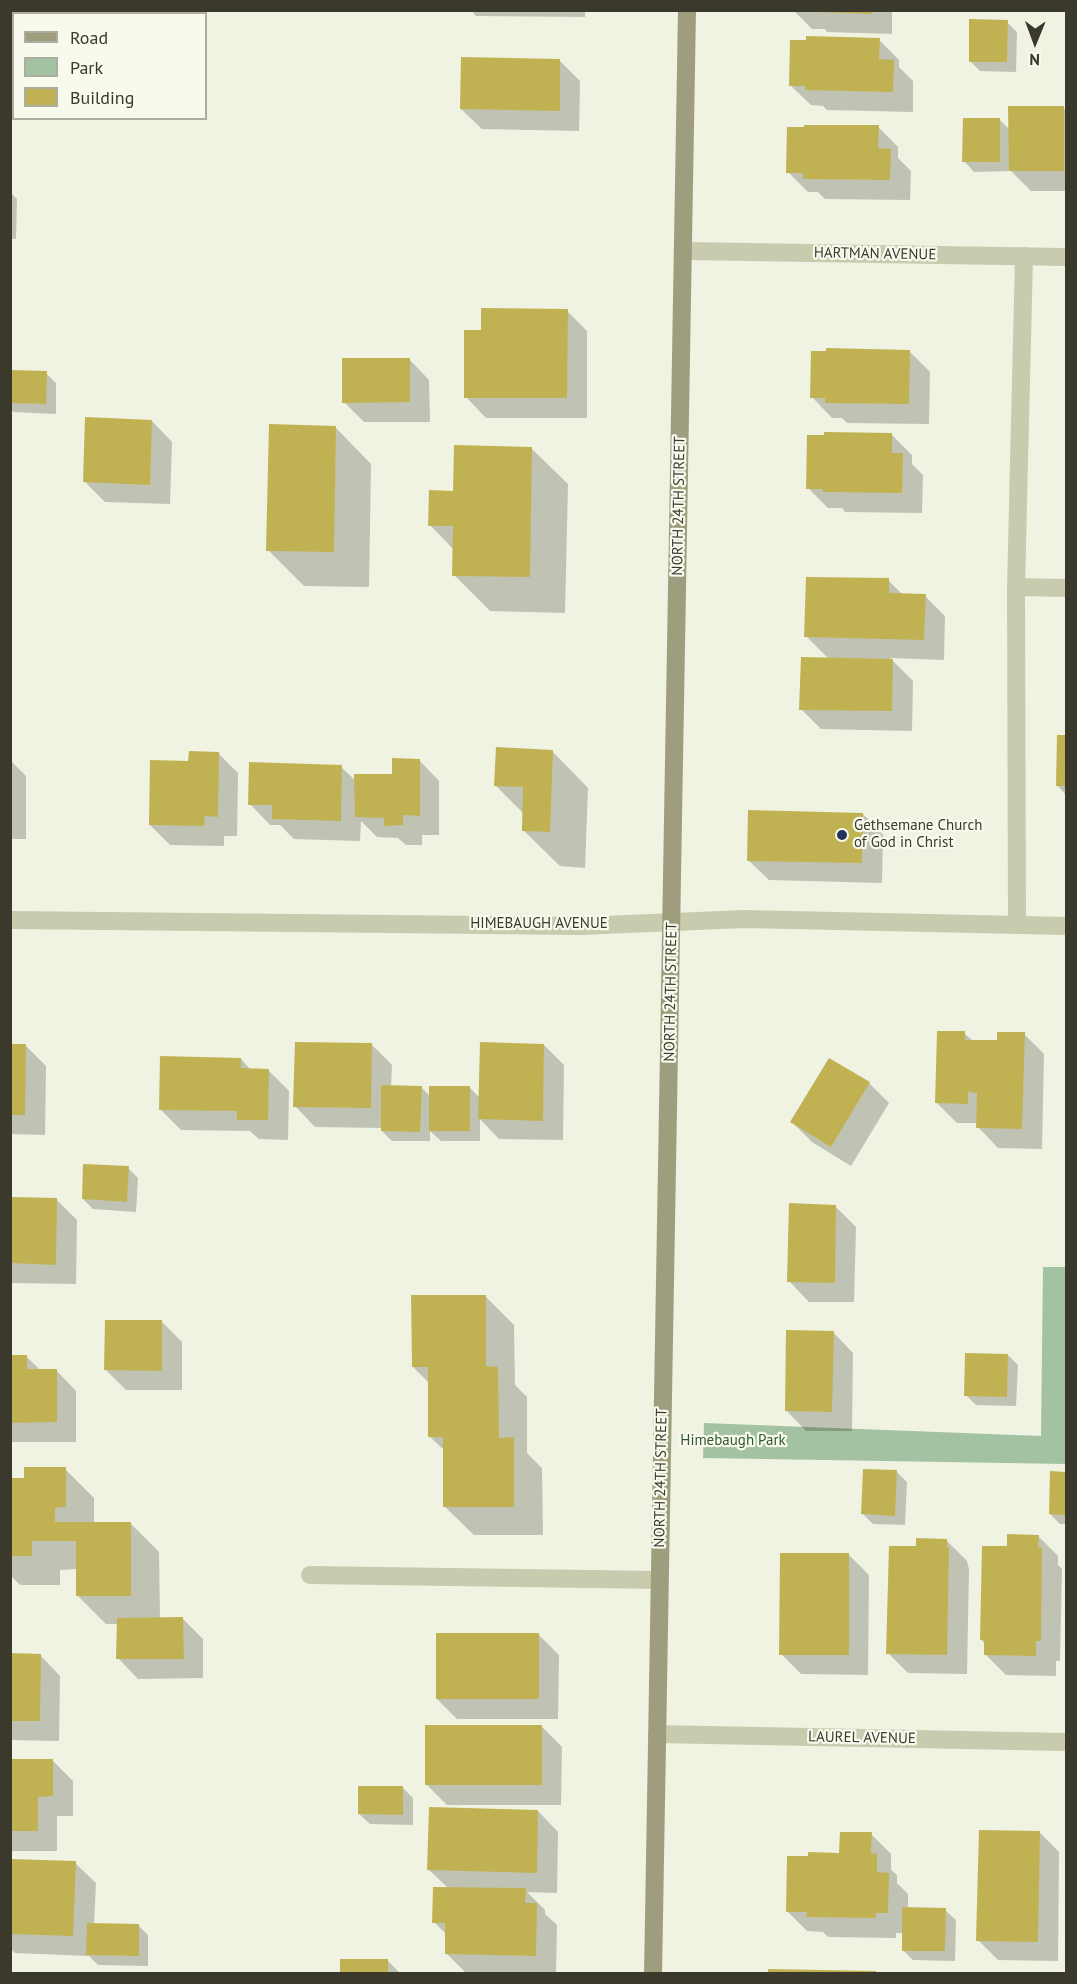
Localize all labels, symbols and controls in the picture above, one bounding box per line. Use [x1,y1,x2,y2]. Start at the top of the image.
legend [12,12,207,120]
north arrow [1005,12,1065,72]
text: Road [70,26,108,49]
text: N [1029,50,1040,70]
text: Park [70,56,103,79]
text: Building [70,86,134,109]
street label: HARTMAN AVENUE [814,244,936,264]
street label: NORTH 24TH STREET [669,436,689,576]
place label: Gethsemane Church of God in Christ [854,817,982,852]
marker: Gethsemane Church of God in Christ [835,828,849,842]
street label: HIMEBAUGH AVENUE [470,915,608,933]
street label: NORTH 24TH STREET [661,922,681,1062]
street label: NORTH 24TH STREET [651,1408,671,1548]
park label: Himebaugh Park [680,1432,786,1450]
street label: LAUREL AVENUE [808,1728,916,1748]

